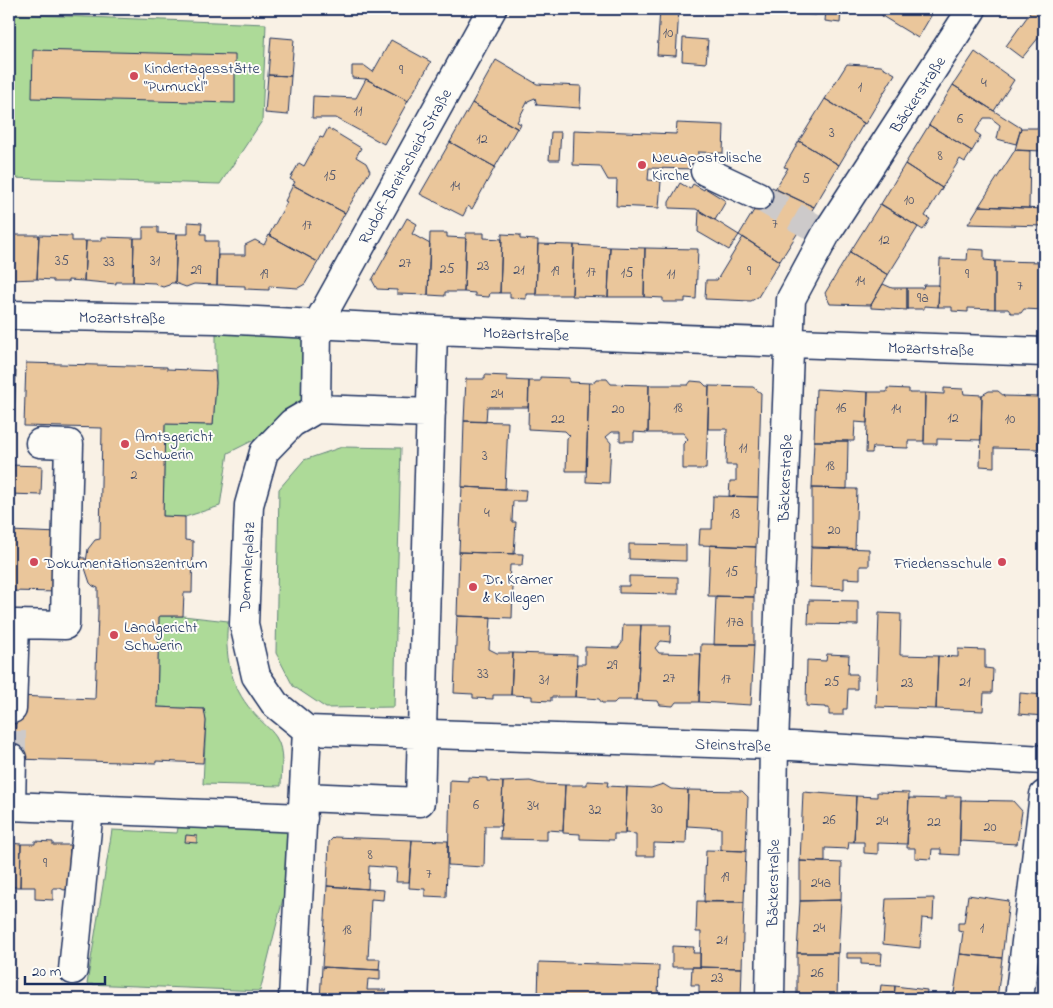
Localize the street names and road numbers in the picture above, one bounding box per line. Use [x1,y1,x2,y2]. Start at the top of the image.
street label: Bäckerstraße [884,51,953,139]
street label: Rudolf-Breitscheid-Straße [353,84,459,249]
street label: Mozartstraße [79,306,166,332]
street label: Mozartstraße [482,321,570,349]
street label: Mozartstraße [887,336,975,364]
street label: Bäckerstraße [772,433,800,523]
street label: Demmlerplatz [234,521,262,614]
street label: Steinstraße [694,733,772,759]
street label: Bäckerstraße [761,838,787,928]

